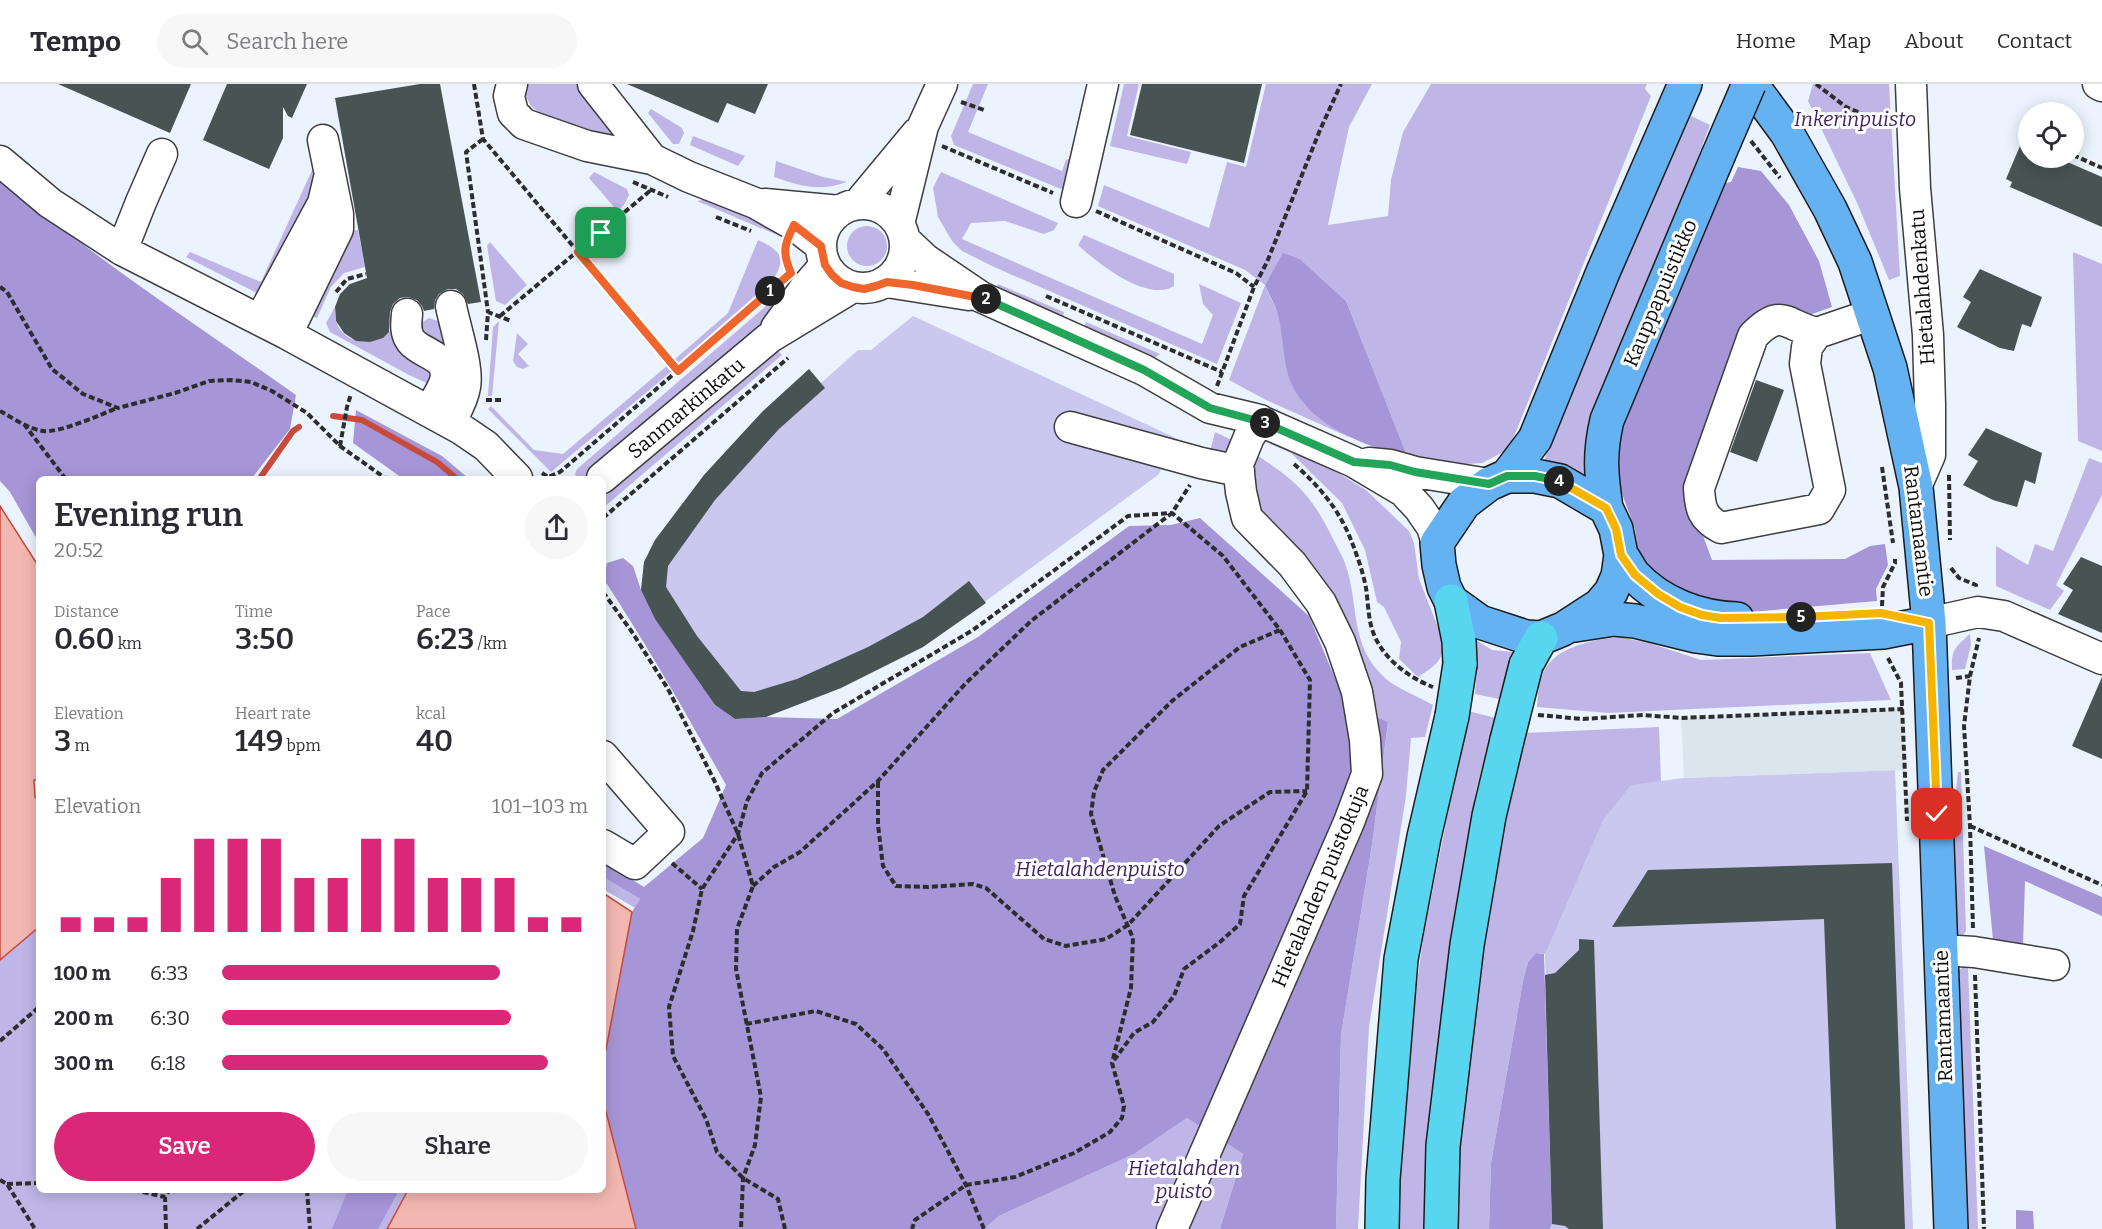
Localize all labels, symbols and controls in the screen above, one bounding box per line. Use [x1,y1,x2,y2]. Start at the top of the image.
search box [157,14,577,68]
text: Tempo [30,25,121,58]
icon: search [178,25,211,58]
text: Search here [226,28,348,55]
text: Home [1736,28,1796,54]
text: Map [1829,28,1871,54]
text: About [1904,28,1964,54]
text: Contact [1997,28,2072,54]
map controls [2018,102,2084,168]
button: locate [2018,102,2084,168]
park label: Inkerinpuisto [1794,107,1916,131]
pin [575,207,626,258]
street label: Hietalahdenkatu [1905,208,1939,366]
icon: arrive [584,216,617,249]
street label: Kauppapuistikko [1618,216,1702,370]
pin: 1 [755,276,785,306]
text: 1 [767,281,773,300]
pin: 2 [971,284,1001,314]
text: 2 [981,289,991,308]
street label: Sanmarkinkatu [623,352,749,464]
pin: 3 [1250,408,1280,438]
text: 3 [1260,413,1270,432]
street label: Rantamaantie [1899,464,1939,598]
pin: 4 [1544,466,1574,496]
text: 4 [1554,471,1564,490]
text: Evening run [54,495,243,535]
button: share [525,496,588,559]
text: 20:52 [54,538,103,562]
text: Distance [54,602,119,621]
text: Time [235,602,273,621]
text: Pace [416,602,451,621]
pin: 5 [1786,602,1816,632]
text: 5 [1797,607,1805,626]
text: 0.60 [54,621,115,657]
text: 3:50 [235,621,294,657]
text: 6:23 [416,621,474,657]
text: km [115,634,142,653]
text: /km [474,634,507,653]
text: Elevation [54,704,124,723]
text: Heart rate [235,704,311,723]
text: kcal [416,704,446,723]
text: 3 [54,723,71,759]
text: 149 [235,723,283,759]
text: 40 [416,723,453,759]
text: m [71,736,90,755]
text: bpm [283,736,321,755]
street label: Hietalahden puistokuja [1267,781,1374,991]
pin [1911,788,1962,839]
text: Elevation [54,794,141,818]
text: 101–103 m [492,794,588,818]
icon: check [1920,797,1953,830]
park label: Hietalahdenpuisto [1015,857,1185,881]
street label: Rantamaantie [1929,950,1957,1082]
text: 100 m [54,961,111,985]
text: 6:33 [150,961,188,985]
text: 200 m [54,1006,113,1030]
text: 6:30 [150,1006,190,1030]
text: 300 m [54,1051,114,1075]
text: 6:18 [150,1051,186,1075]
button: Save [54,1112,315,1181]
button: Share [327,1112,588,1181]
park label: Hietalahden puisto [1128,1156,1240,1203]

